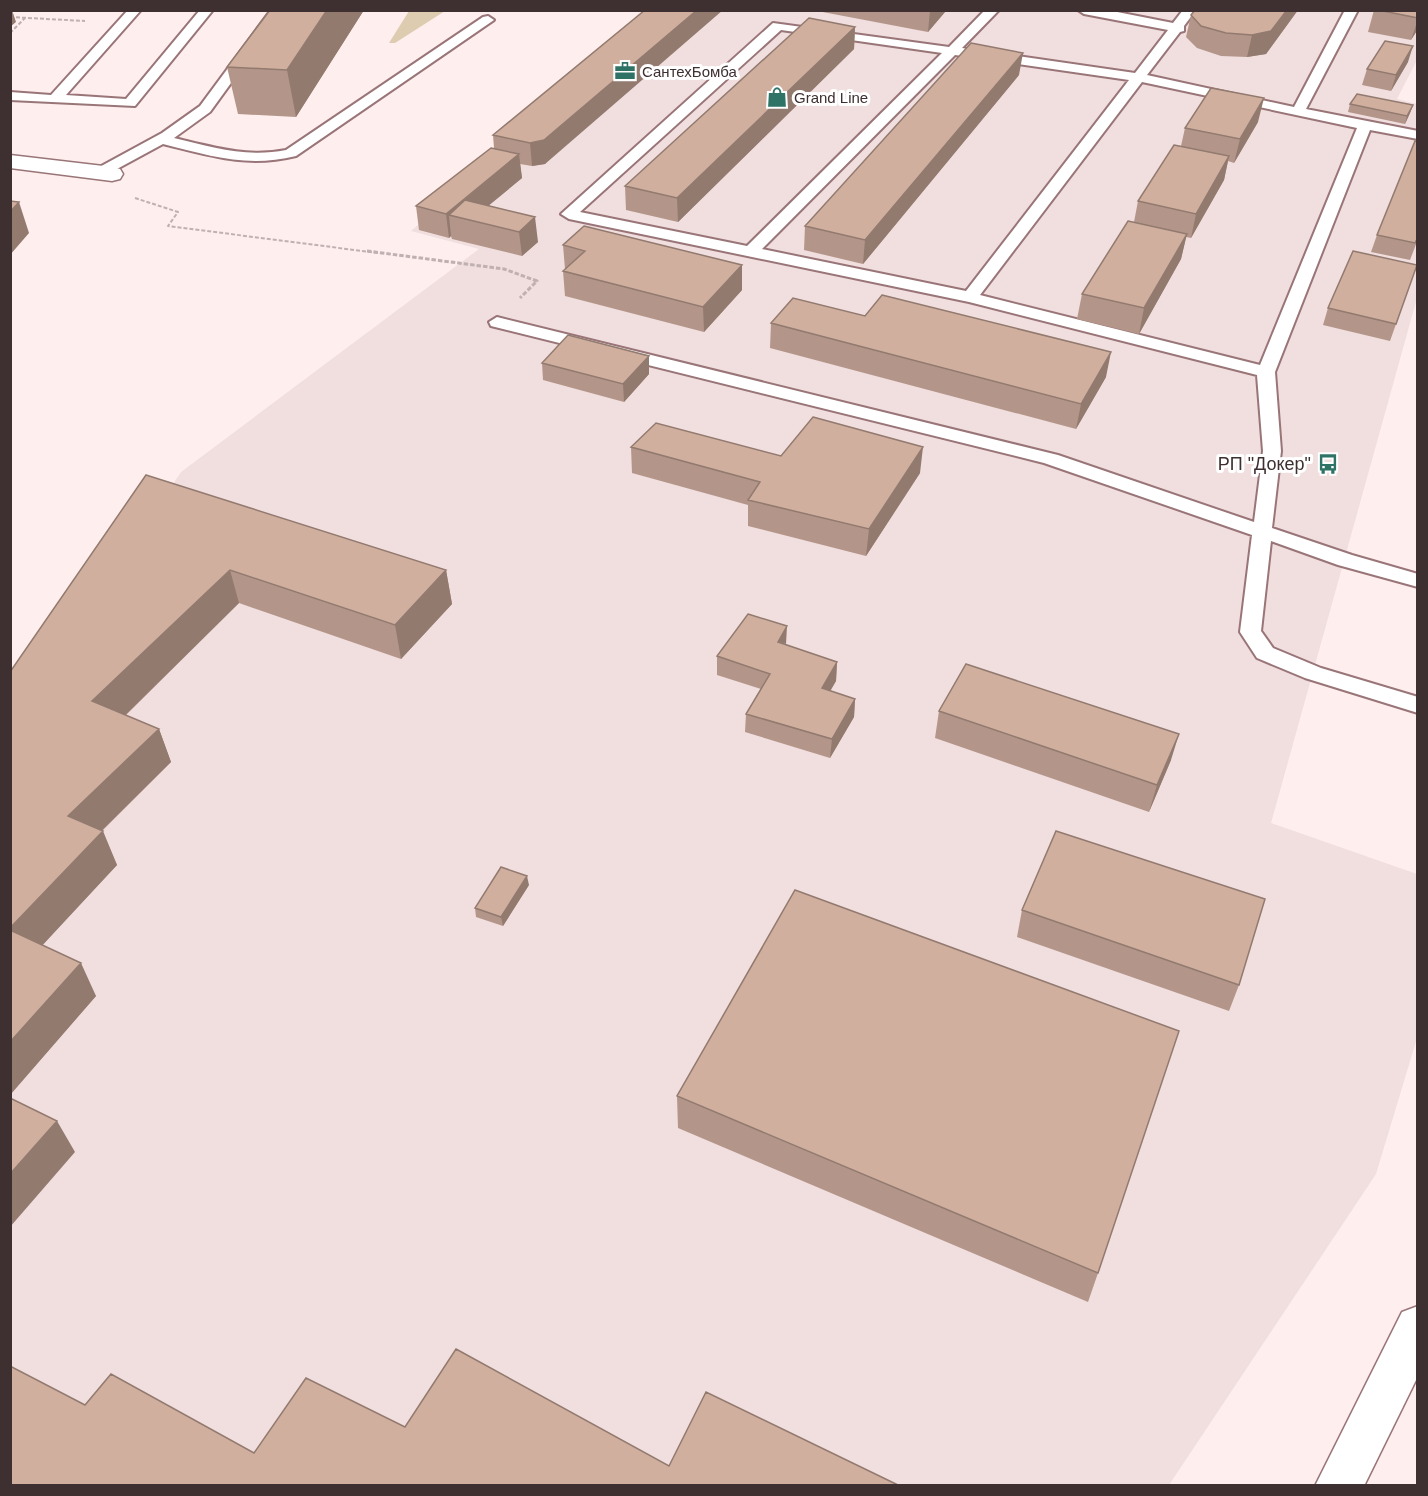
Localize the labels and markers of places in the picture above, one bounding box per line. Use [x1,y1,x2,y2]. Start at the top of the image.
office icon: СантехБомба [613,59,637,83]
place label: СантехБомба [642,63,737,80]
shop icon: Grand Line [765,85,789,109]
place label: Grand Line [794,89,868,106]
bus stop icon: РП "Докер" [1316,452,1340,476]
place label: РП "Докер" [1218,454,1311,474]

